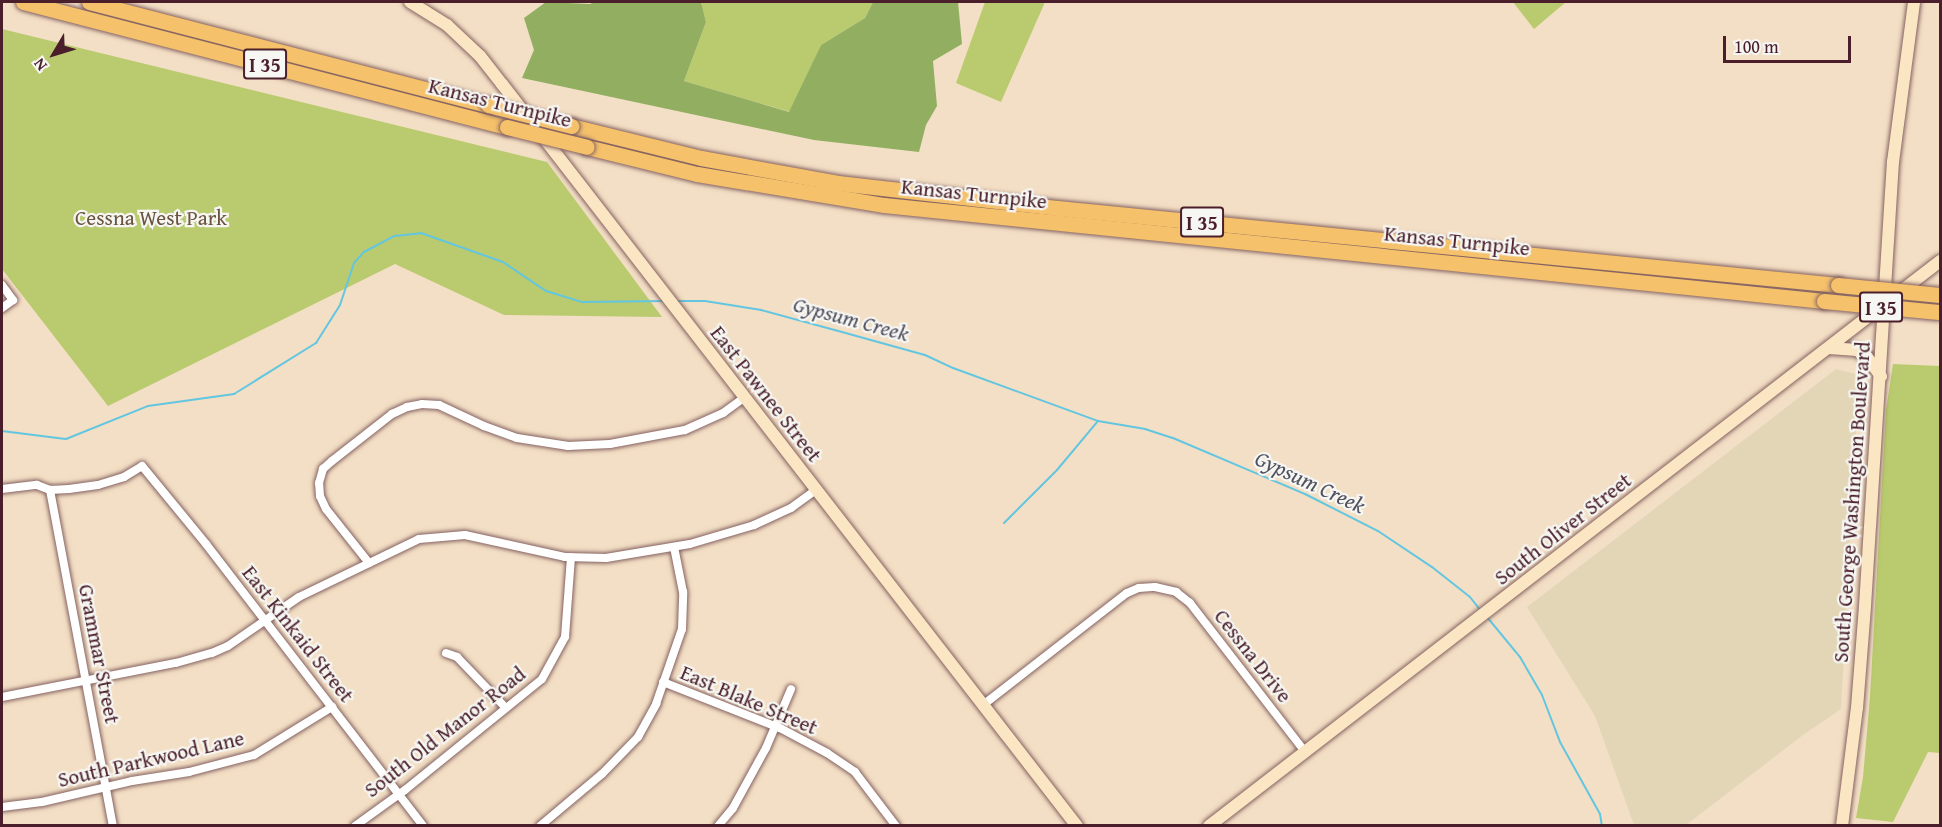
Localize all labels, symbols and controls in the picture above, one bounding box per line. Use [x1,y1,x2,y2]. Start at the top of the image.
north arrow [24,24,84,84]
scale bar [1726,24,1854,62]
text: 100 m [1734,33,1779,60]
road number: I 35 [242,47,288,81]
text: N [27,53,53,77]
street label: Kansas Turnpike [426,73,574,133]
street label: Kansas Turnpike [900,174,1048,214]
park label: Cessna West Park [75,205,227,231]
road number: I 35 [1180,205,1224,239]
street label: Kansas Turnpike [1383,221,1531,261]
road number: I 35 [1858,290,1904,324]
water label: Gypsum Creek [790,291,912,347]
street label: East Pawnee Street [705,321,827,467]
street label: South George Washington Boulevard [1828,341,1876,663]
water label: Gypsum Creek [1251,445,1369,519]
street label: South Oliver Street [1489,468,1637,590]
street label: East Kinkaid Street [237,561,359,707]
street label: Grammar Street [73,582,125,726]
street label: Cessna Drive [1209,604,1297,708]
street label: East Blake Street [677,660,821,740]
street label: South Old Manor Road [359,661,531,803]
street label: South Parkwood Lane [55,725,247,793]

